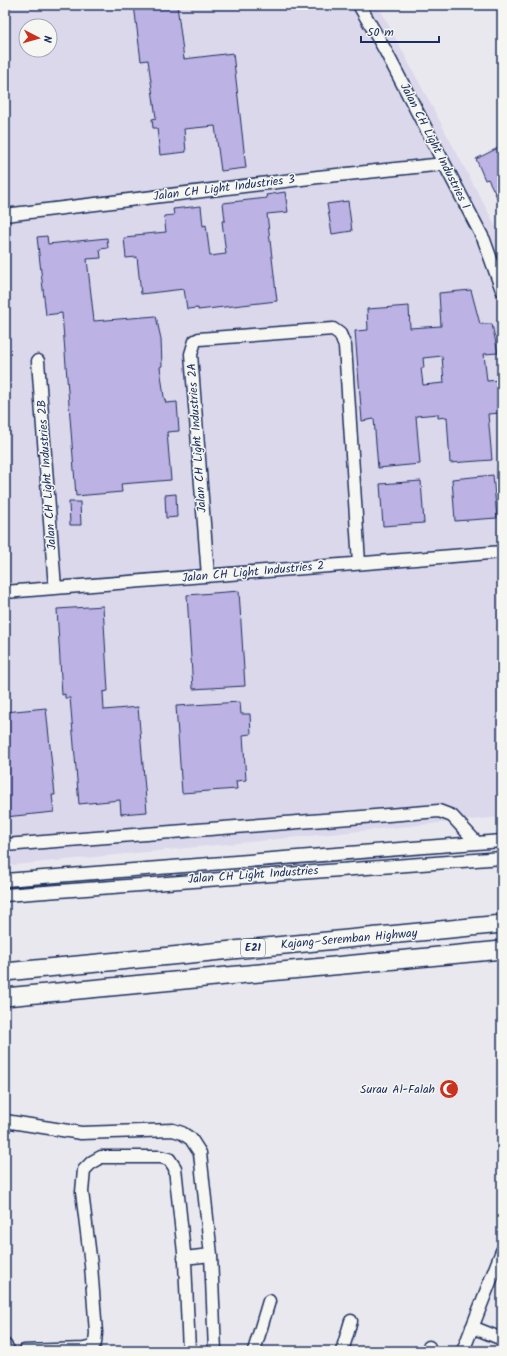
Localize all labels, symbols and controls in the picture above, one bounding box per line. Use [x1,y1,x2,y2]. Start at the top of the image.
north arrow [18,18,58,58]
scale bar [361,18,439,44]
text: 50 m [367,23,394,42]
text: N [38,35,56,43]
street label: Jalan CH Light Industries 1 [395,79,475,213]
street label: Jalan CH Light Industries 3 [152,170,296,206]
street label: Jalan CH Light Industries 2A [182,362,212,514]
street label: Jalan CH Light Industries 2B [32,399,62,551]
street label: Jalan CH Light Industries 2 [181,556,325,588]
street label: Jalan CH Light Industries [187,861,319,889]
street label: Kajang–Seremban Highway [280,924,418,954]
road number: E21 [241,939,265,957]
mosque icon: Surau Al-Falah [438,1078,460,1100]
place label: Surau Al-Falah [360,1080,435,1099]

